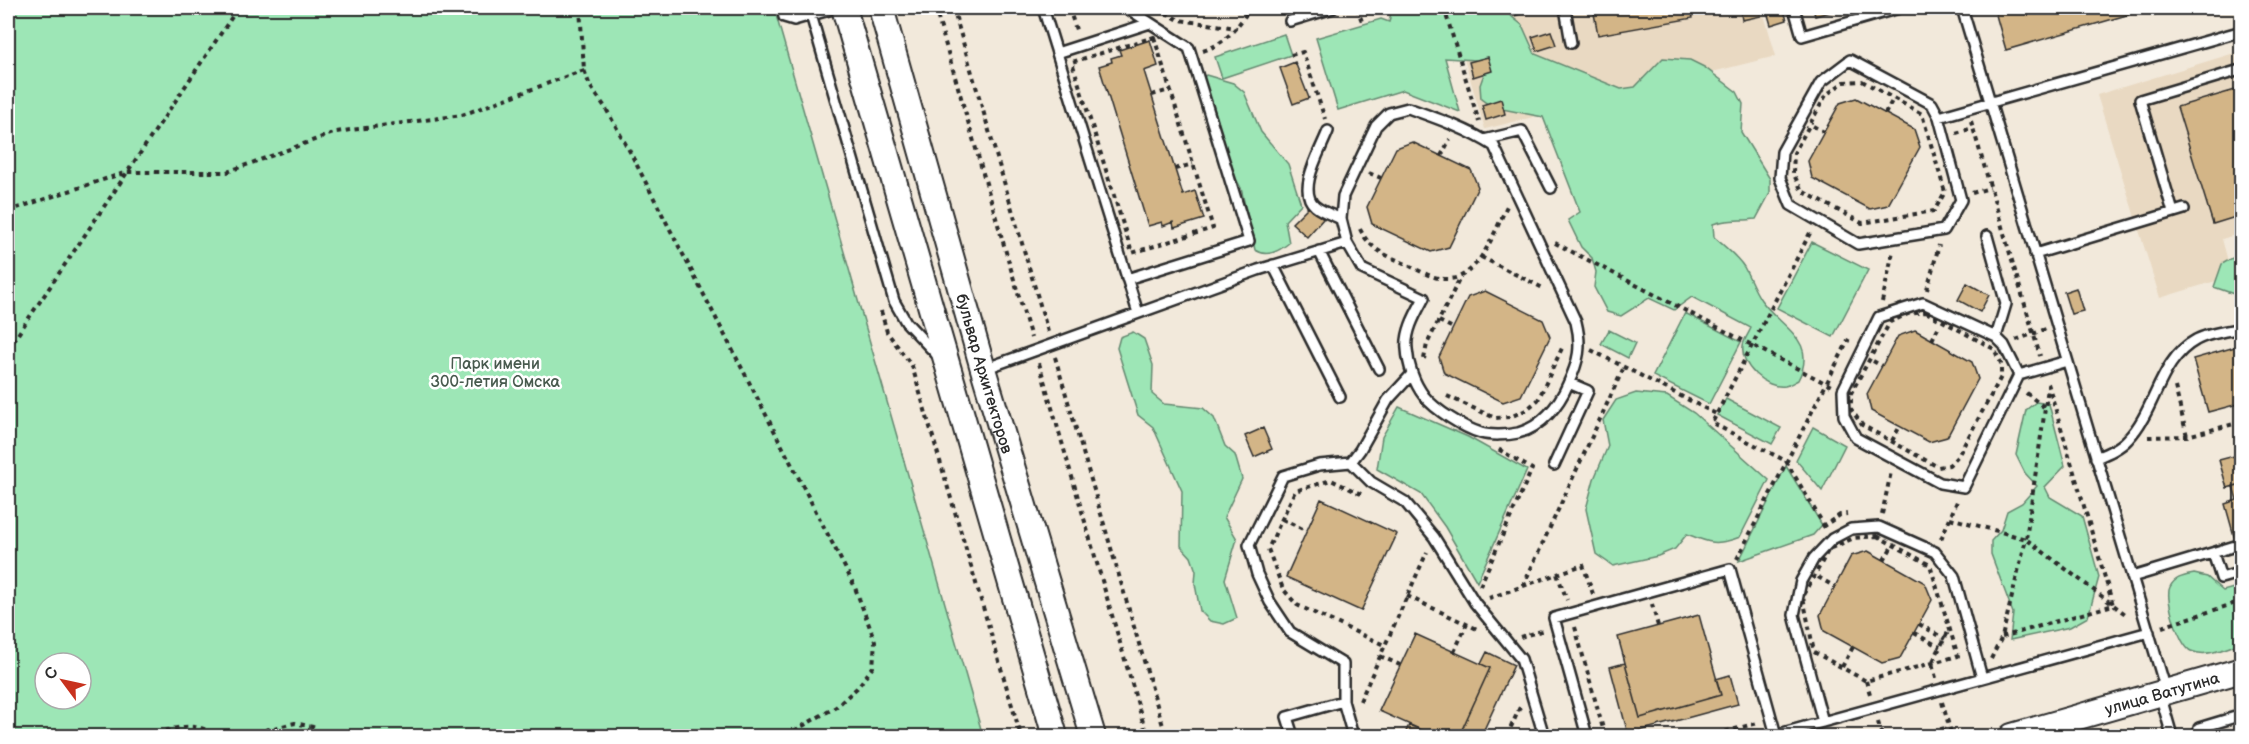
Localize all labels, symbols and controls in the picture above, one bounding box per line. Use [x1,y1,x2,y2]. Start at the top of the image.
street label: бульвар Архитекторов [951,292,1016,457]
park label: Парк имени 300-летия Омска [430,355,560,392]
north arrow [33,651,93,711]
text: С [41,664,63,683]
street label: улица Ватутина [2103,669,2222,720]

